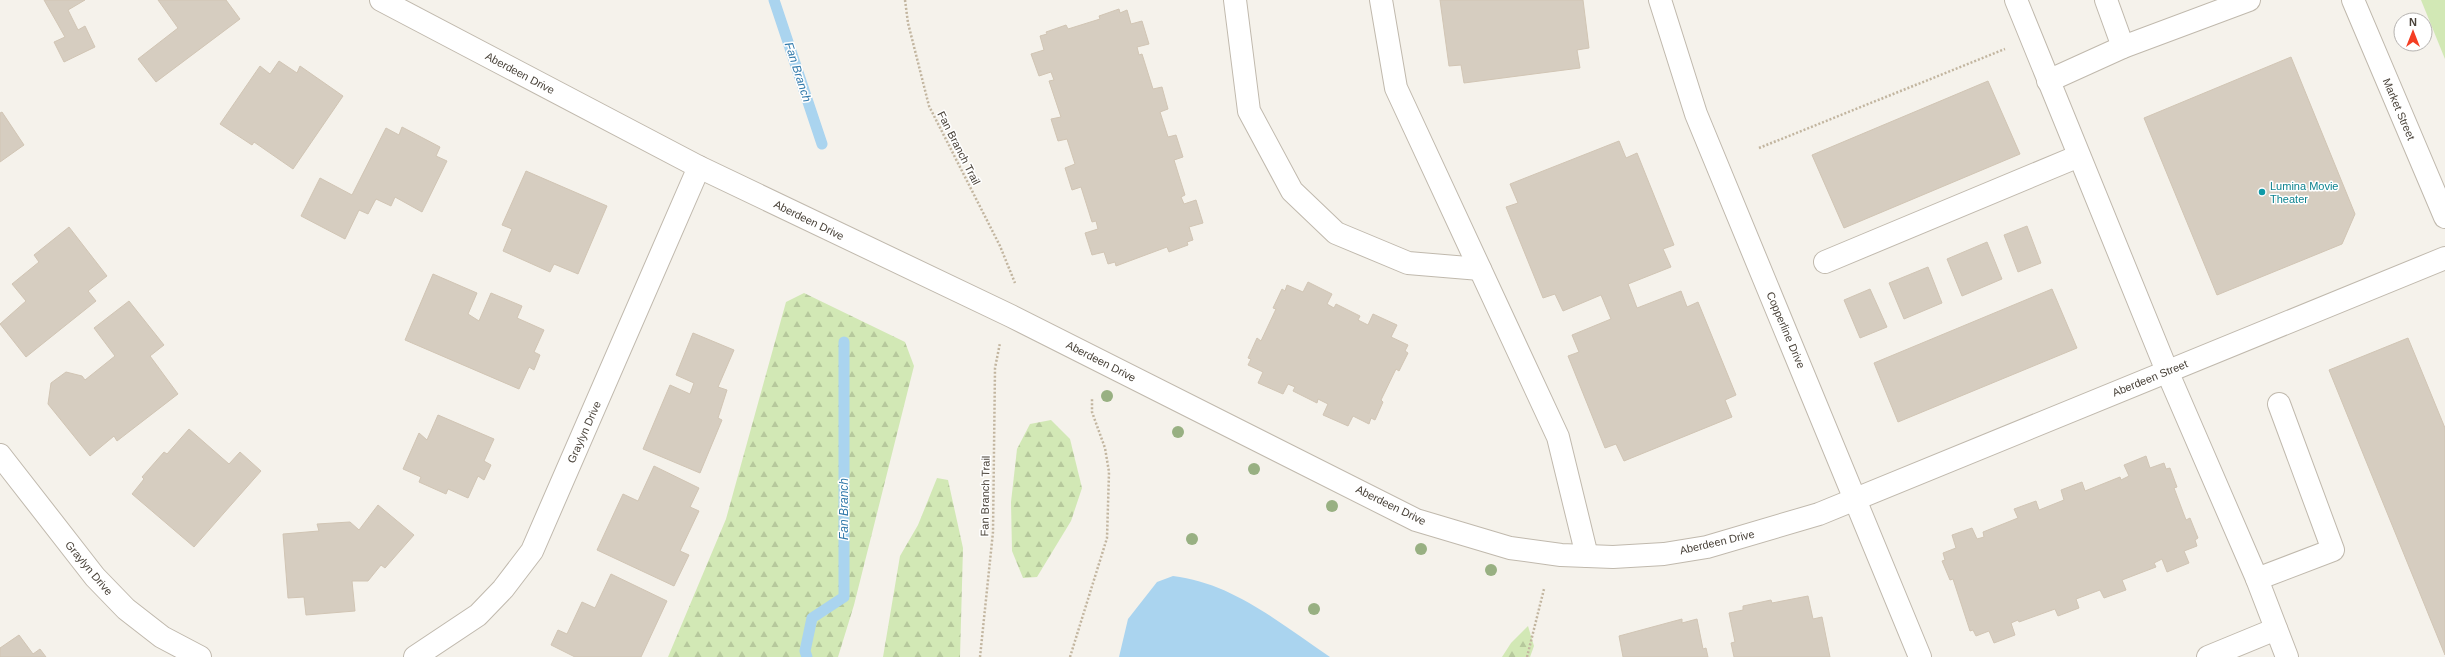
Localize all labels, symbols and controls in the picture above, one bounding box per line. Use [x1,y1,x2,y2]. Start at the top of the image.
north arrow [2393,12,2433,52]
text: N [2409,16,2417,28]
water label: Fan Branch [782,40,814,104]
street label: Aberdeen Drive [483,50,557,96]
street label: Market Street [2381,76,2417,142]
street label: Fan Branch Trail [935,109,983,187]
place label: Lumina Movie Theater [2270,180,2338,205]
marker: Lumina Movie Theater [2257,187,2267,197]
street label: Aberdeen Drive [772,198,846,242]
street label: Copperline Drive [1764,290,1808,370]
street label: Aberdeen Drive [1064,338,1138,384]
street label: Aberdeen Street [2111,357,2189,399]
street label: Graylyn Drive [565,399,603,465]
street label: Fan Branch Trail [978,456,992,536]
water label: Fan Branch [837,478,851,540]
street label: Aberdeen Drive [1354,483,1428,527]
street label: Aberdeen Drive [1678,528,1756,556]
street label: Graylyn Drive [63,539,115,597]

